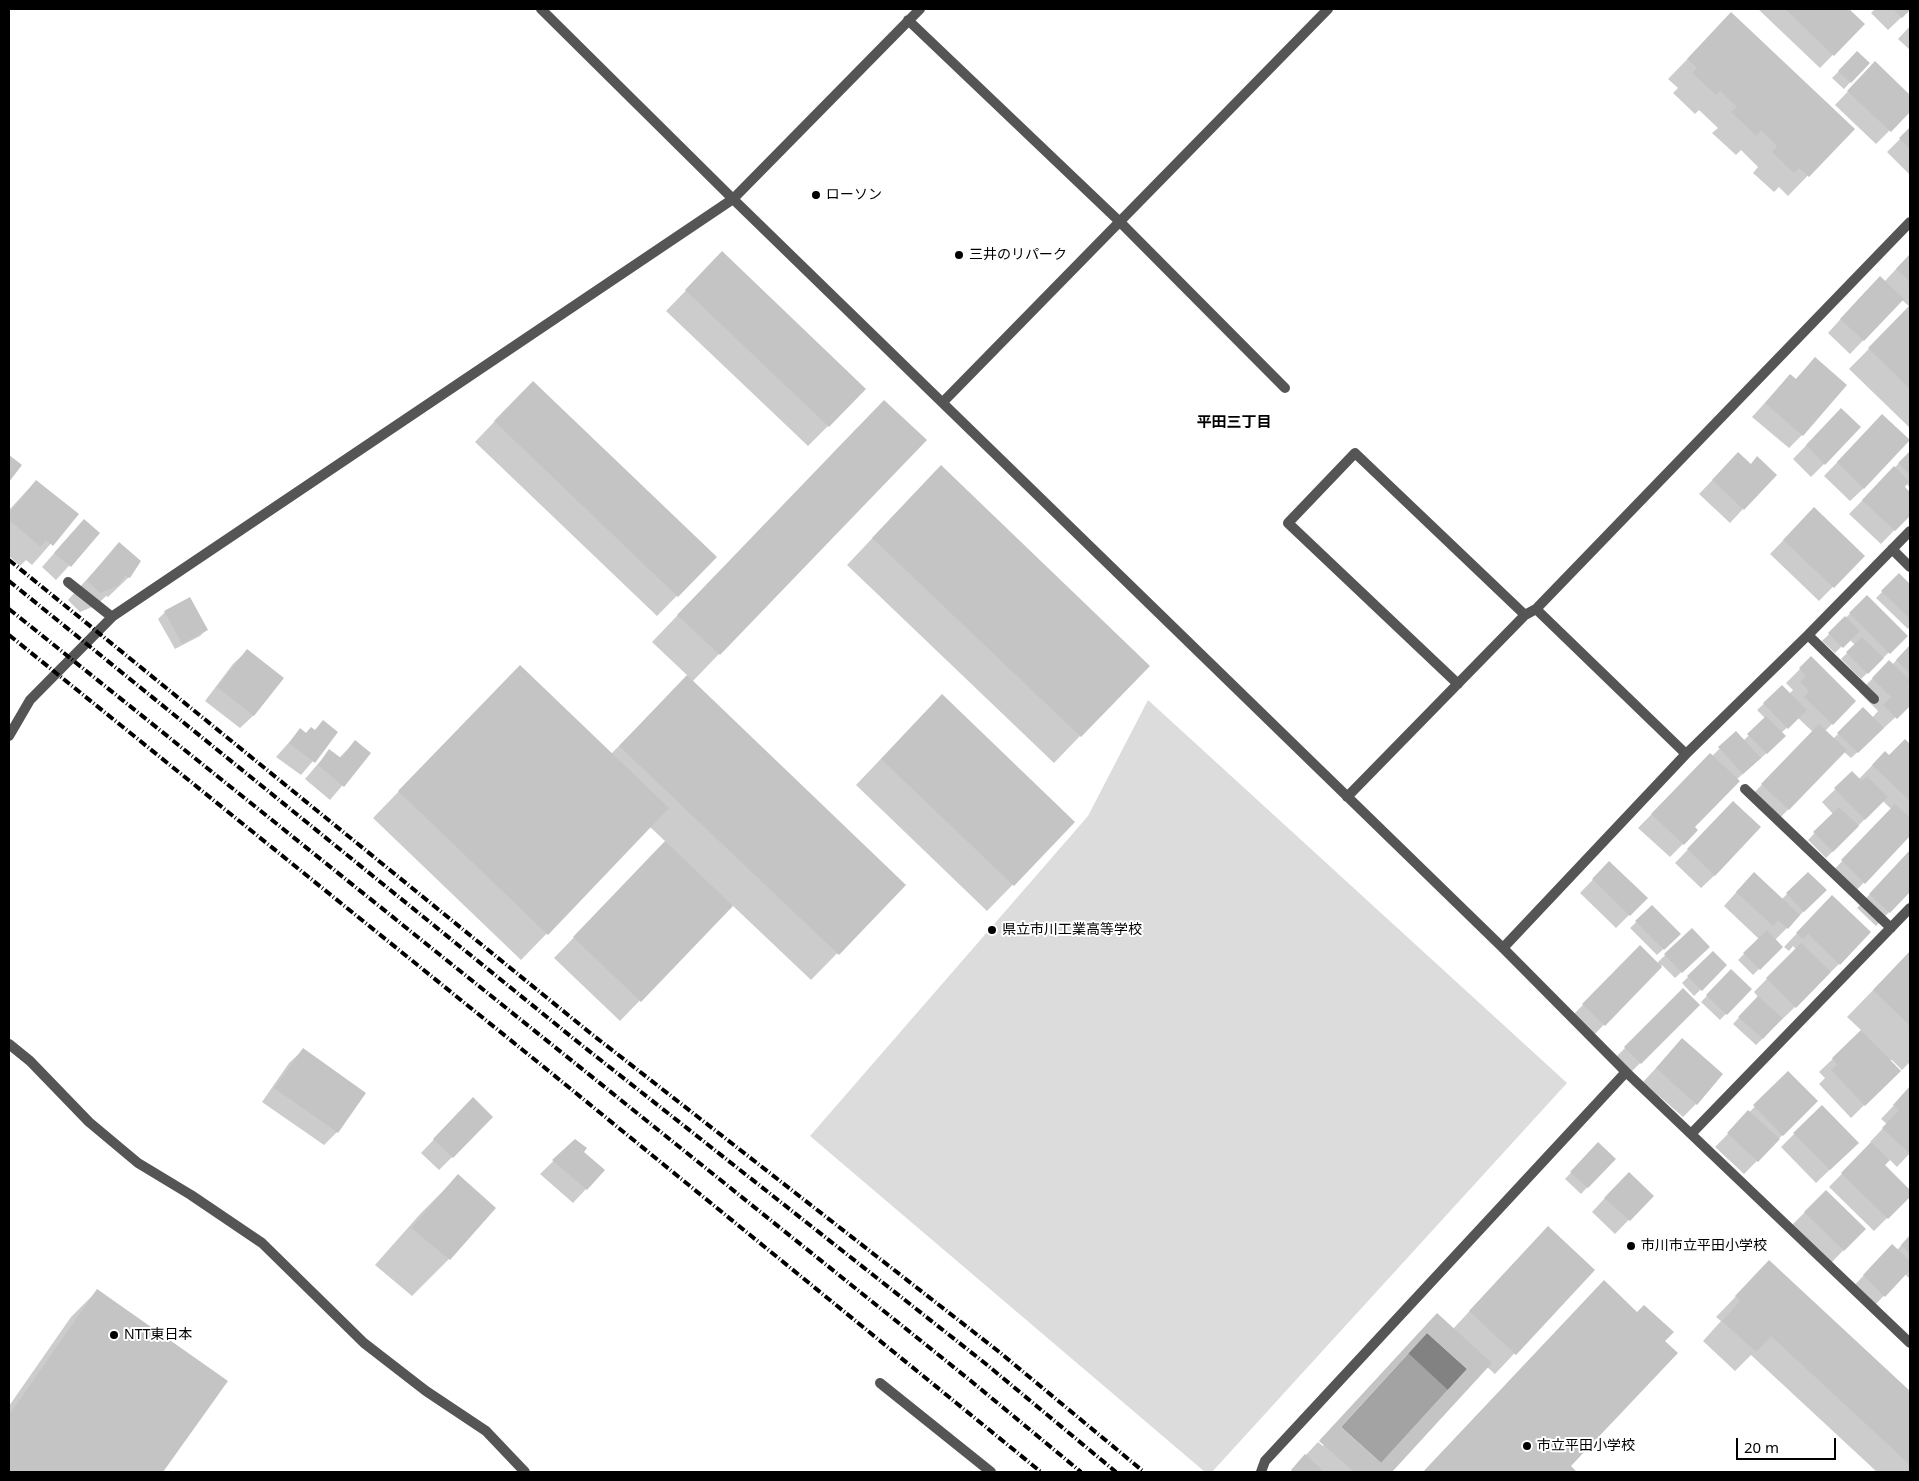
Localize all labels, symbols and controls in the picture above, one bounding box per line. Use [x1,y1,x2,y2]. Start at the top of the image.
place label: ローソン [826,187,882,203]
marker: ローソン [810,189,822,201]
place label: 三井のリパーク [969,247,1067,263]
marker: 三井のリパーク [953,249,965,261]
district label: 平田三丁目 [1197,414,1271,432]
place label: 県立市川工業高等学校 [1002,922,1142,938]
marker: 県立市川工業高等学校 [986,924,998,936]
place label: 市川市立平田小学校 [1641,1238,1767,1254]
marker: 市川市立平田小学校 [1625,1240,1637,1252]
place label: NTT東日本 [124,1327,192,1343]
marker: NTT東日本 [108,1329,120,1341]
scale bar [1739,1428,1839,1460]
text: 20 m [1744,1437,1779,1457]
place label: 市立平田小学校 [1537,1438,1635,1454]
marker: 市立平田小学校 [1521,1440,1533,1452]

